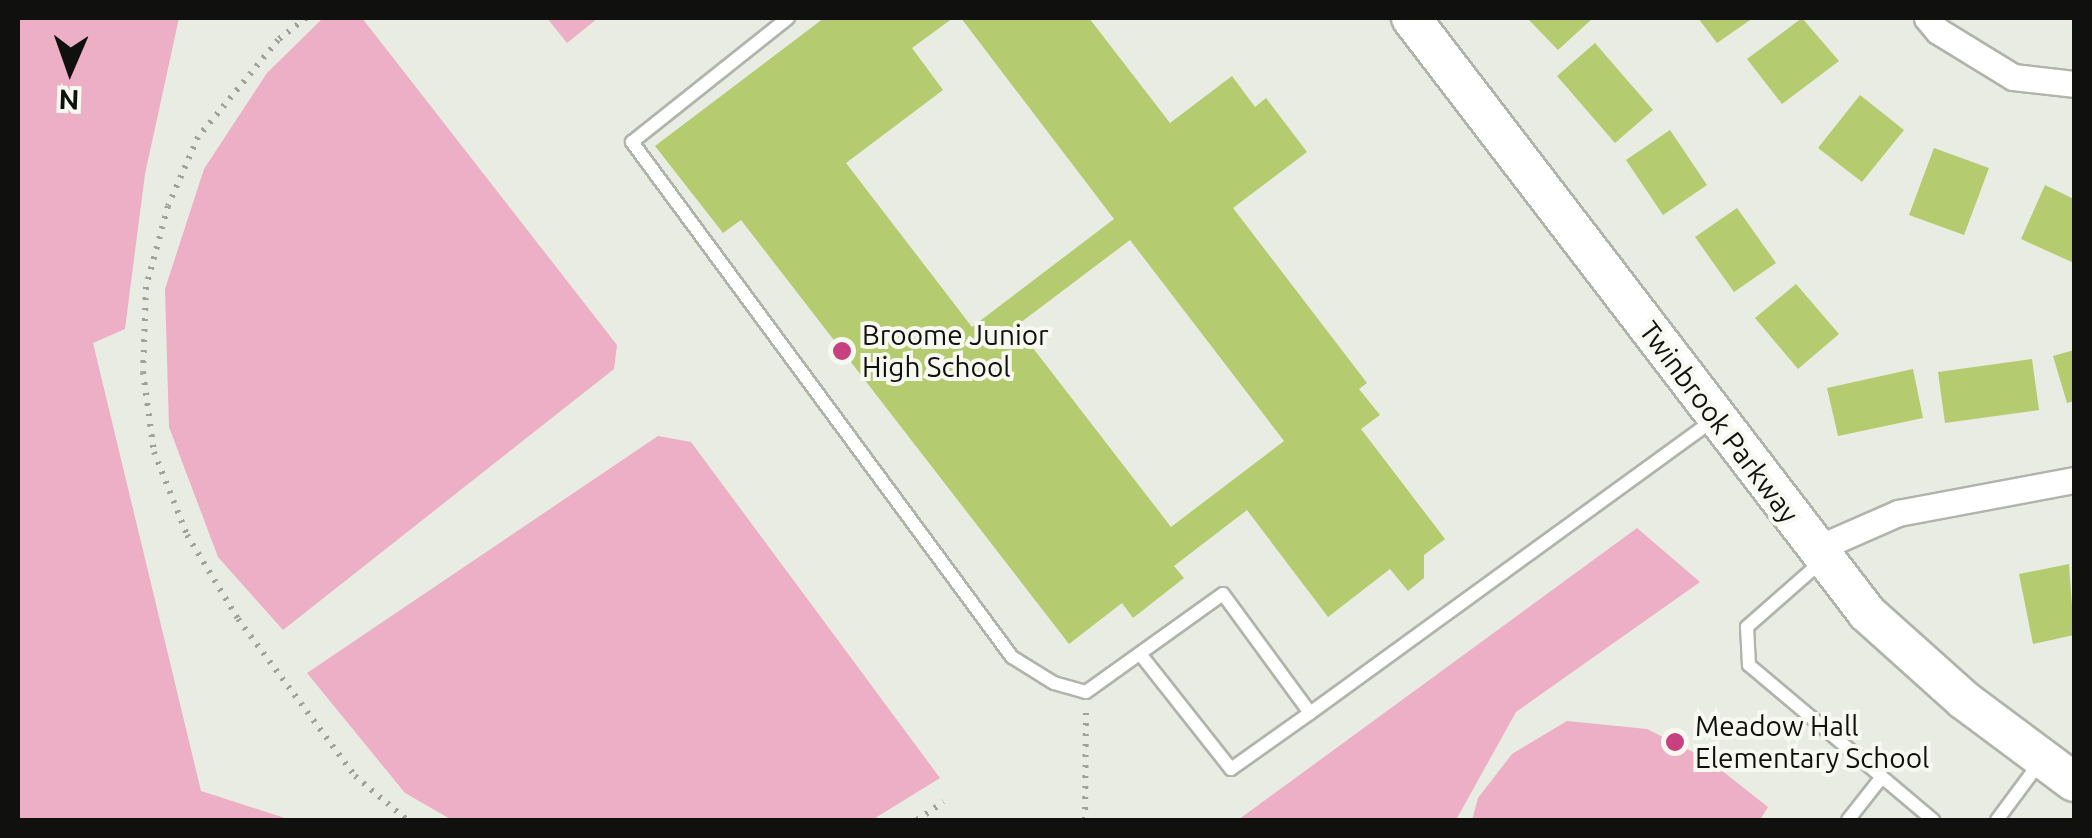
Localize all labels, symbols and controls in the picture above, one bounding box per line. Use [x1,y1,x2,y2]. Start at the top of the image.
north arrow [20,20,120,120]
text: N [58,85,80,116]
street label: Twinbrook Parkway [1632,315,1806,529]
place label: Broome Junior High School [862,318,1049,384]
marker: Broome Junior High School [831,340,853,362]
place label: Meadow Hall Elementary School [1695,709,1929,775]
marker: Meadow Hall Elementary School [1664,731,1686,753]

